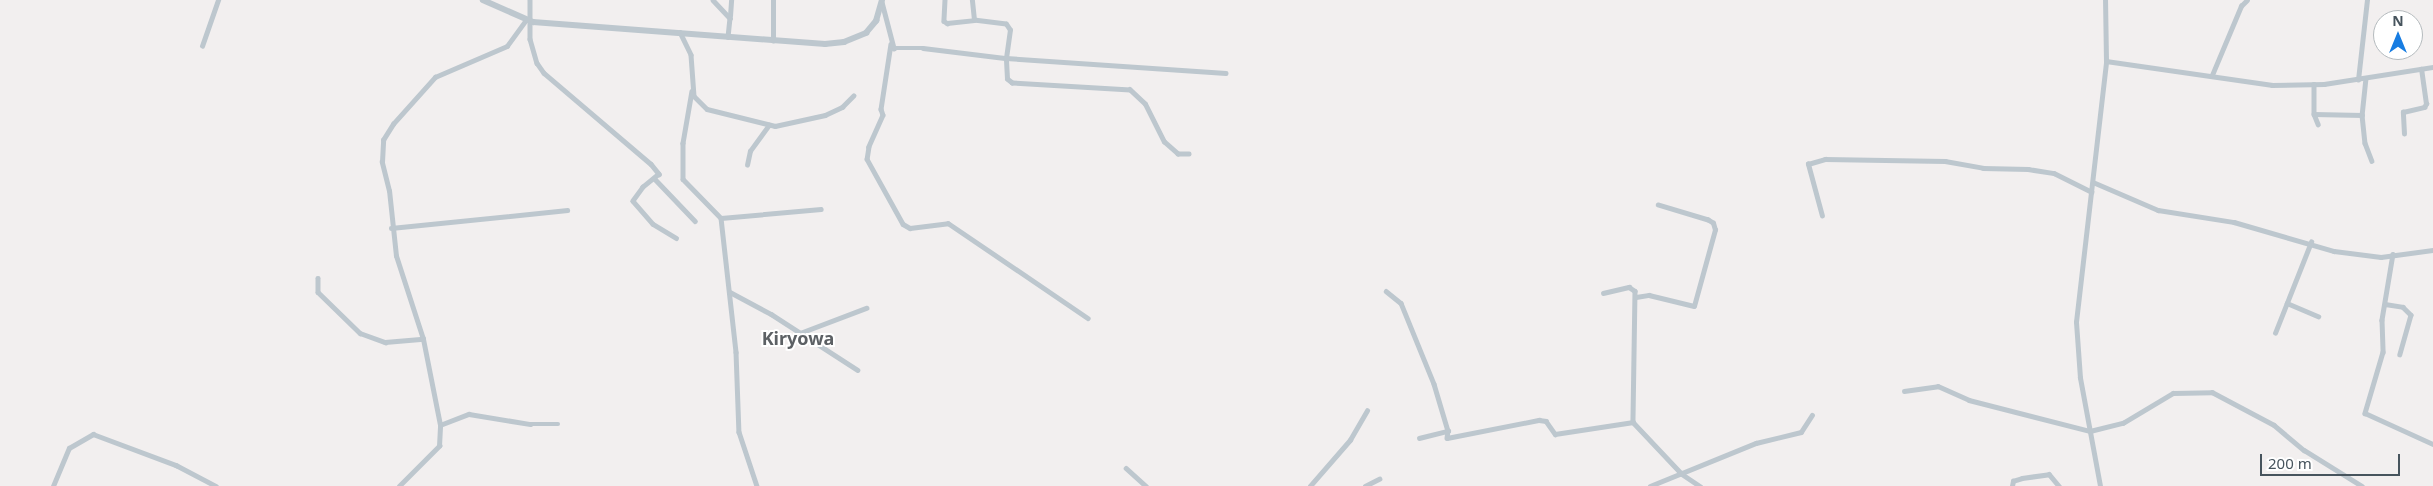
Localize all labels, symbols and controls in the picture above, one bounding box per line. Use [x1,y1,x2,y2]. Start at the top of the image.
north arrow [2373,10,2423,60]
text: N [2392,11,2404,30]
district label: Kiryowa [762,327,834,349]
scale bar [2263,444,2403,476]
text: 200 m [2268,453,2312,473]

